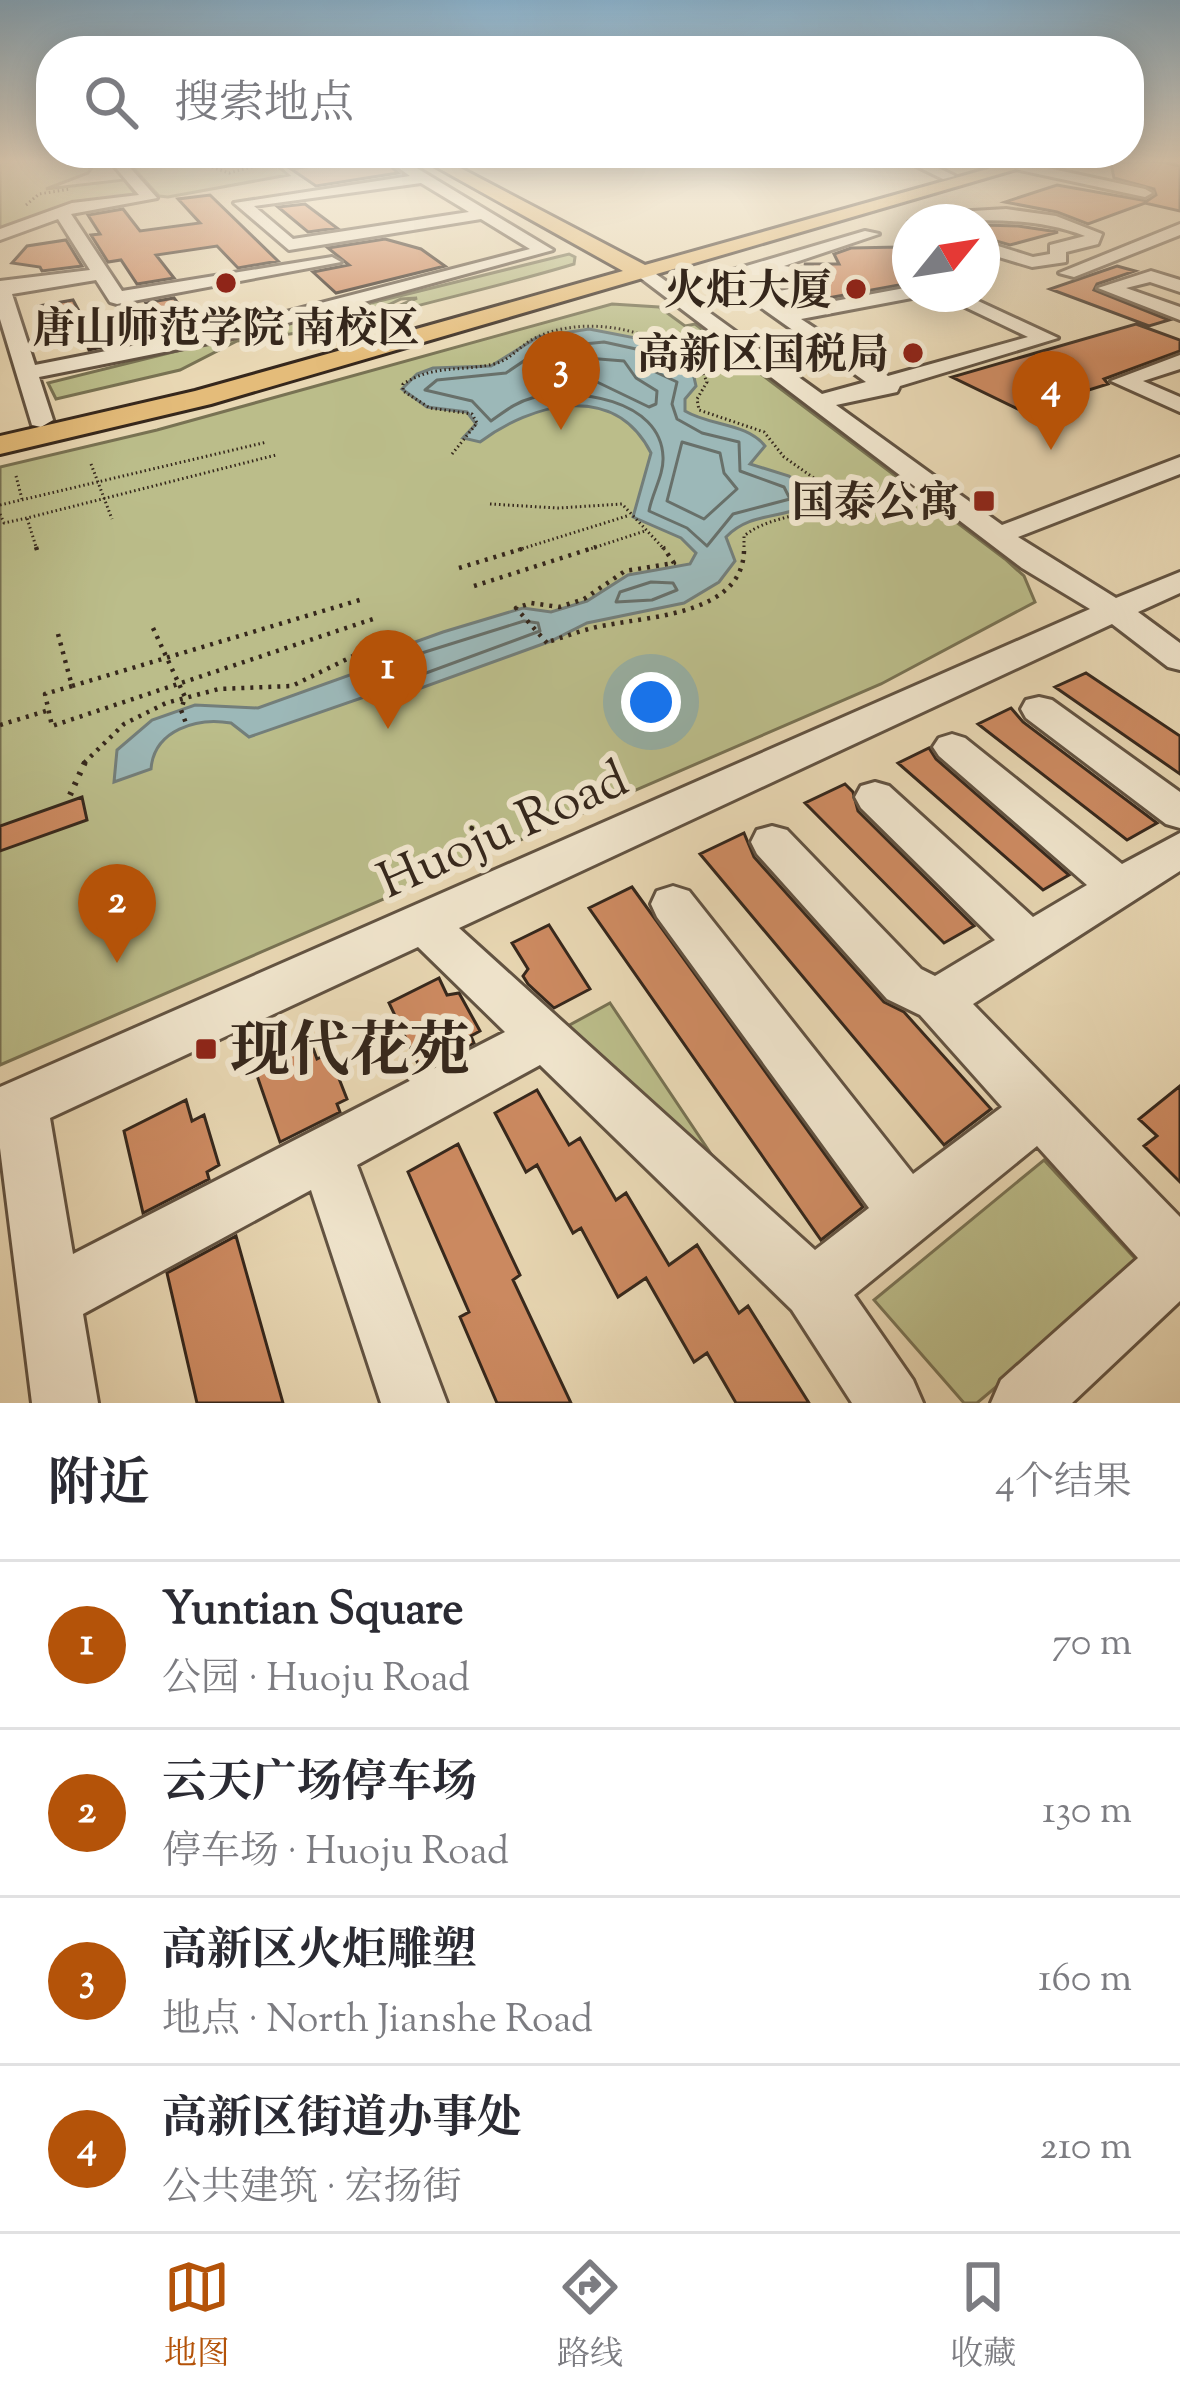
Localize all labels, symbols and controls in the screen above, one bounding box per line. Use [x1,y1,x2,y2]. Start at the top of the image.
search box [36,36,1144,168]
icon: search [78,69,144,135]
text: 搜索地点 [174,74,354,139]
north arrow [892,204,1000,312]
place label: 火炬大厦 [664,264,832,324]
marker: 唐山师范学院 南校区 [213,270,239,296]
marker: 火炬大厦 [843,276,869,302]
place label: 唐山师范学院 南校区 [33,302,419,362]
place label: 高新区国税局 [637,328,889,388]
pin: 3 [522,331,600,430]
marker: 高新区国税局 [900,340,926,366]
pin: 4 [1012,351,1090,450]
place label: 国泰公寓 [792,476,960,536]
marker: 国泰公寓 [971,488,997,514]
pin: 1 [349,630,427,729]
your location [621,672,681,732]
street label: Huoju Road [368,746,641,921]
pin: 2 [78,864,156,963]
place label: 现代花苑 [230,1012,470,1099]
marker: 现代花苑 [193,1036,219,1062]
text: 附近 [48,1450,150,1523]
text: 4个结果 [995,1457,1132,1513]
text: Yuntian Square [162,1580,464,1645]
text: 1 [80,1617,94,1673]
text: 70 m [1052,1617,1132,1673]
text: 公园 · Huoju Road [162,1653,470,1709]
text: 云天广场停车场 [162,1753,477,1818]
text: 2 [78,1785,96,1841]
text: 130 m [1042,1785,1132,1841]
text: 停车场 · Huoju Road [162,1826,509,1882]
text: 高新区火炬雕塑 [162,1921,477,1986]
text: 3 [79,1953,95,2009]
text: 160 m [1038,1953,1132,2009]
text: 地点 · North Jianshe Road [162,1994,593,2050]
text: 高新区街道办事处 [162,2089,522,2154]
text: 4 [77,2121,97,2177]
text: 210 m [1040,2121,1132,2177]
text: 公共建筑 · 宏扬街 [162,2162,461,2218]
tab: 地图 [164,2254,230,2380]
tab: 路线 [557,2254,623,2380]
tab: 收藏 [950,2254,1016,2380]

